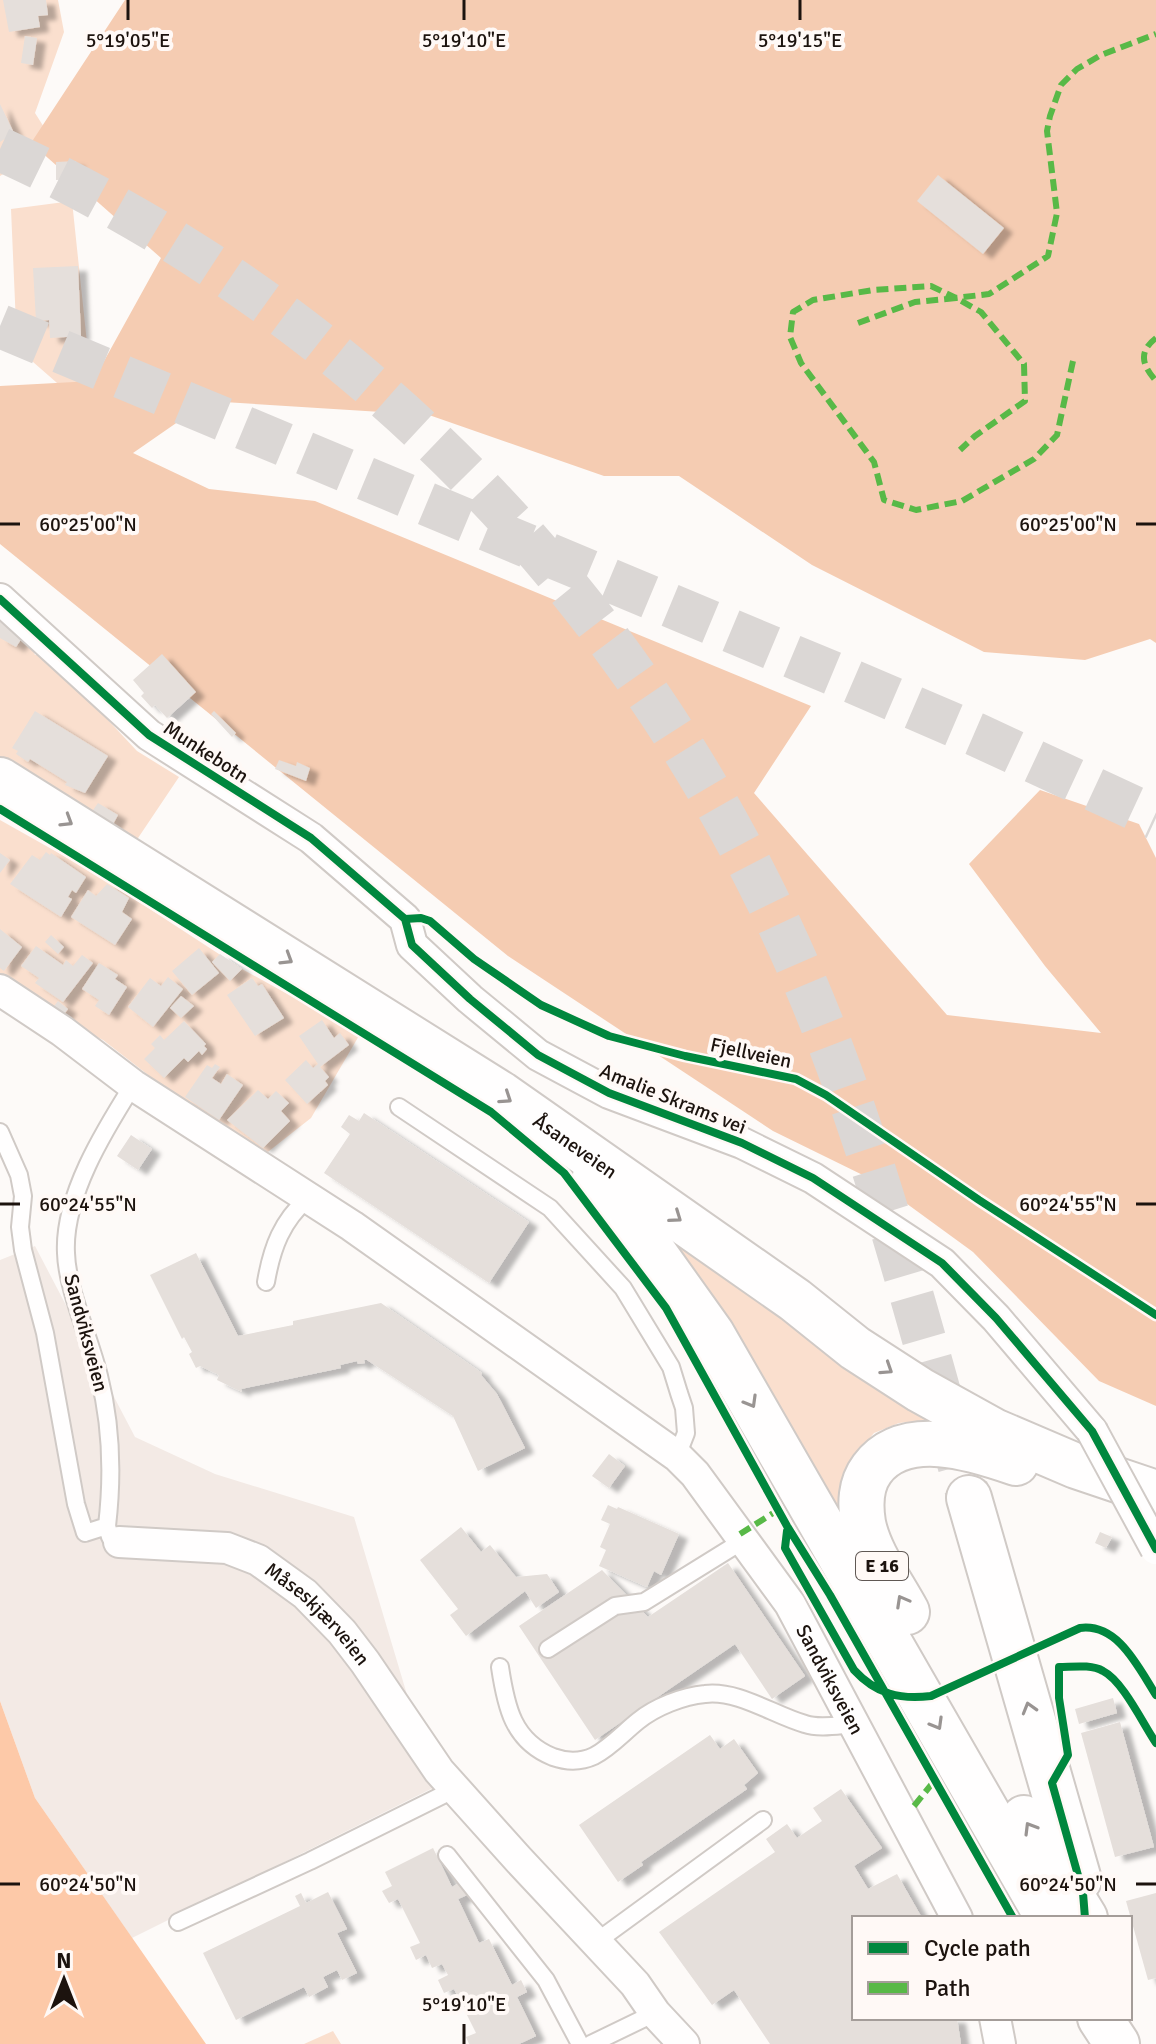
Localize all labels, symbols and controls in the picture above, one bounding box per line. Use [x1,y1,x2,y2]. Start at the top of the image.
text: 5°19'05"E [86,28,170,53]
text: 5°19'10"E [422,28,506,53]
text: 5°19'15"E [758,28,842,53]
text: 60°25'00"N [39,512,137,537]
text: 60°25'00"N [1019,512,1117,537]
street label: Munkebotn [159,715,253,789]
one-way arrow [58,811,72,826]
one-way arrow [278,949,293,965]
street label: Fjellveien [708,1032,794,1074]
street label: Amalie Skrams vei [596,1058,750,1140]
one-way arrow [498,1089,512,1104]
street label: Åsaneveien [528,1108,622,1184]
text: 60°24'55"N [39,1192,137,1217]
text: 60°24'55"N [1019,1192,1117,1217]
one-way arrow [668,1207,682,1222]
street label: Sandviksveien [58,1271,114,1395]
one-way arrow [878,1359,893,1374]
one-way arrow [741,1393,757,1408]
road number: E 16 [856,1552,908,1580]
street label: Måseskjærveien [260,1557,375,1670]
one-way arrow [896,1596,912,1610]
street label: Sandviksveien [791,1620,870,1739]
one-way arrow [1022,1702,1038,1716]
one-way arrow [927,1715,943,1730]
one-way arrow [1024,1822,1040,1837]
text: 60°24'50"N [39,1872,137,1897]
text: 60°24'50"N [1019,1872,1117,1897]
legend [852,1916,1132,2020]
text: Cycle path [924,1933,1031,1963]
north arrow [24,1940,104,2020]
text: N [56,1947,72,1974]
text: Path [924,1973,970,2003]
text: 5°19'10"E [422,1992,506,2017]

